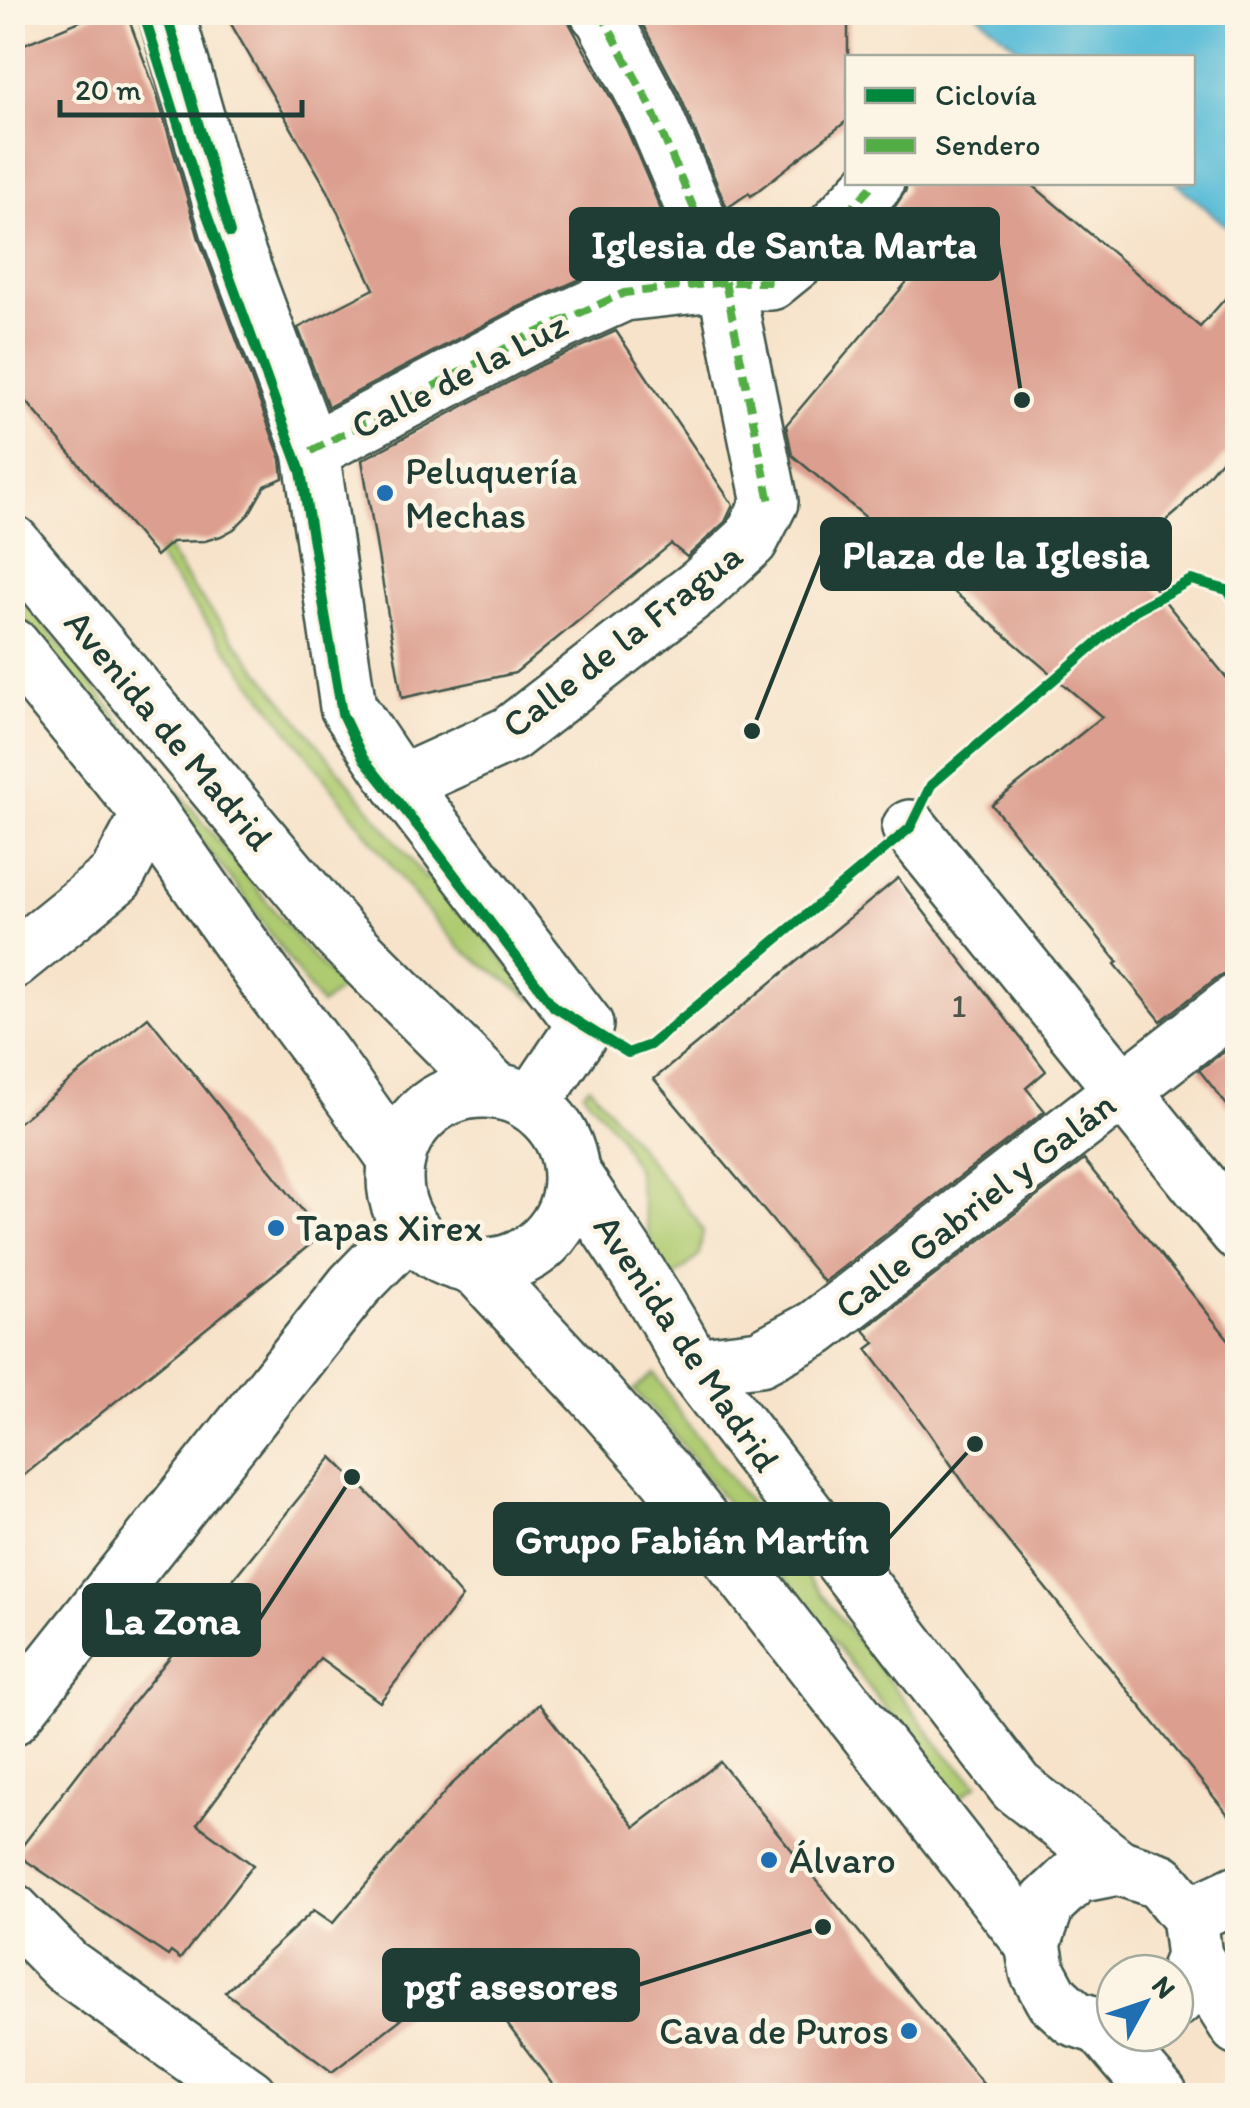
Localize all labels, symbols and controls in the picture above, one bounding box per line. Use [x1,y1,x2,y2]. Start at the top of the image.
scale bar [60,55,302,117]
legend [845,55,1195,185]
text: 20 m [75,71,141,108]
text: Ciclovía [935,76,1037,113]
text: Sendero [935,126,1041,163]
callout: Iglesia de Santa Marta [571,209,998,279]
text: Iglesia de Santa Marta [591,220,977,268]
street label: Calle de la Luz [343,301,575,449]
place label: Peluquería Mechas [405,448,577,538]
marker: Peluquería Mechas [374,482,396,504]
callout: Plaza de la Iglesia [822,519,1170,589]
text: Plaza de la Iglesia [842,530,1150,578]
street label: Calle de la Fragua [493,532,751,748]
street label: Avenida de Madrid [55,600,283,860]
house number: 1 [952,987,967,1025]
street label: Calle Gabriel y Galán [825,1081,1125,1329]
place label: Tapas Xirex [296,1205,483,1251]
street label: Avenida de Madrid [584,1206,790,1480]
marker: Tapas Xirex [265,1217,287,1239]
callout: Grupo Fabián Martín [495,1504,888,1574]
text: Grupo Fabián Martín [515,1515,869,1563]
callout: La Zona [84,1585,259,1655]
text: La Zona [104,1596,240,1644]
place label: Álvaro [789,1837,896,1883]
marker: Álvaro [758,1849,780,1871]
callout: pgf asesores [384,1950,638,2020]
north arrow [1095,1953,1195,2053]
text: pgf asesores [403,1961,618,2009]
text: N [1145,1969,1183,2005]
place label: Cava de Puros [659,2008,889,2054]
marker: Cava de Puros [898,2020,920,2042]

